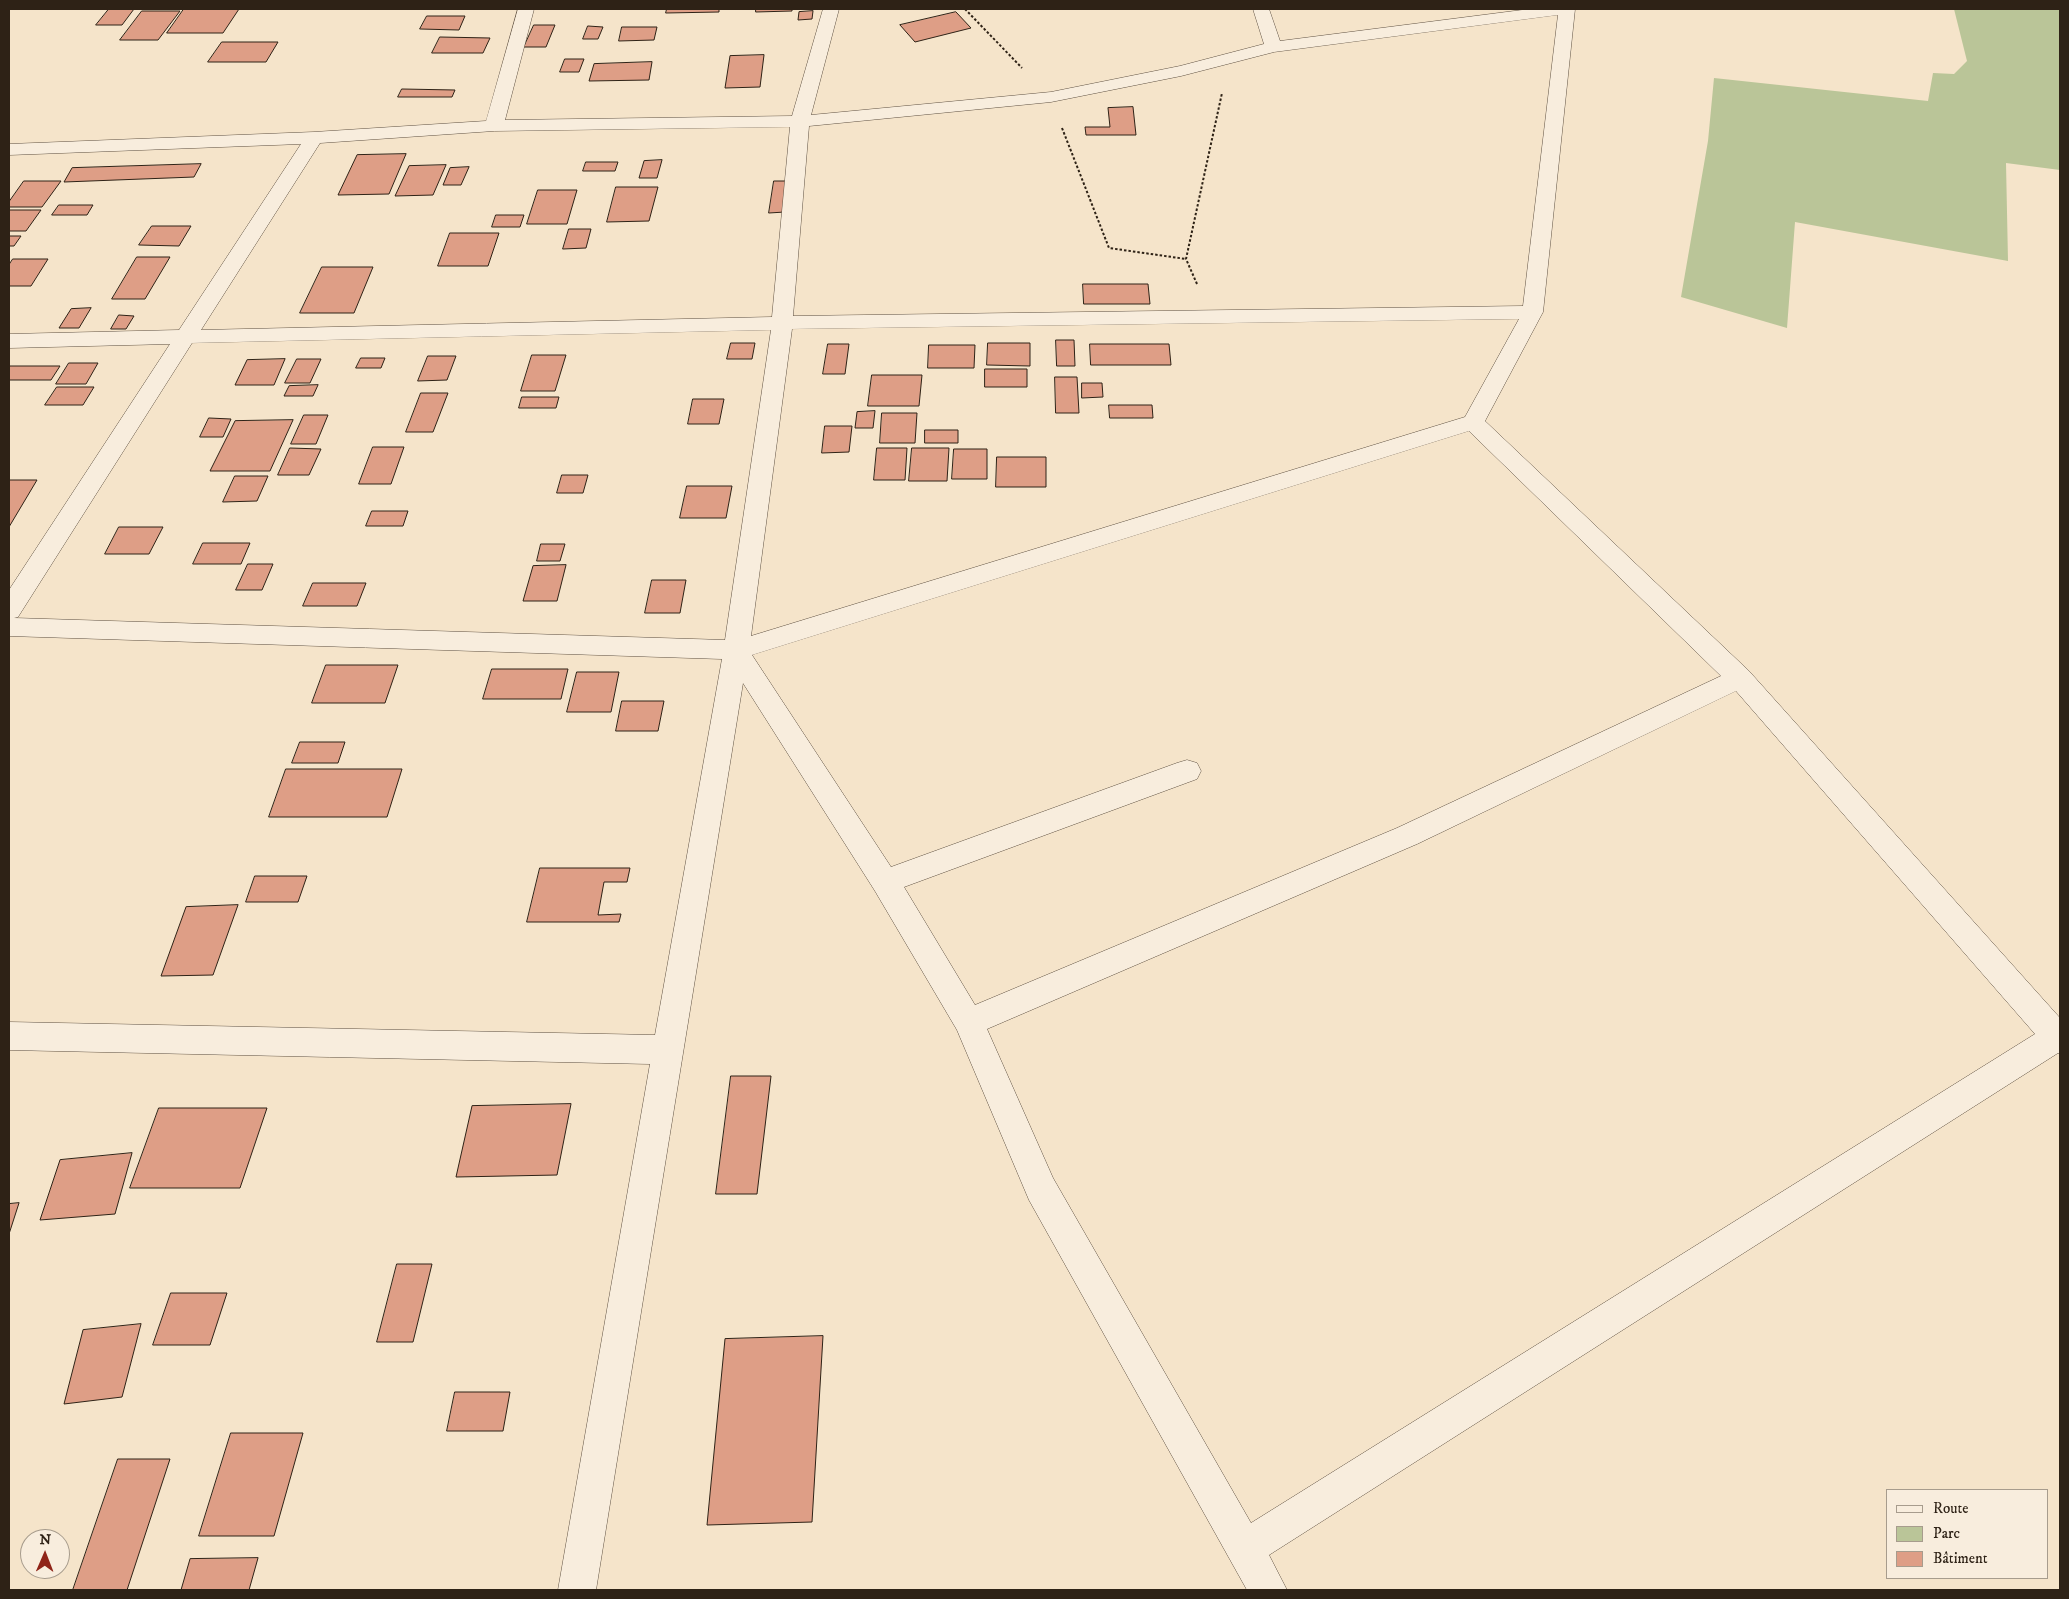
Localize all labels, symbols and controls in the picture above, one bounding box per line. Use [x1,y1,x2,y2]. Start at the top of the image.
legend [1886,1489,2049,1579]
text: Route [1933,1499,1968,1518]
text: Parc [1933,1524,1960,1543]
north arrow [20,1529,70,1579]
text: N [39,1531,51,1549]
text: Bâtiment [1933,1549,1988,1568]

